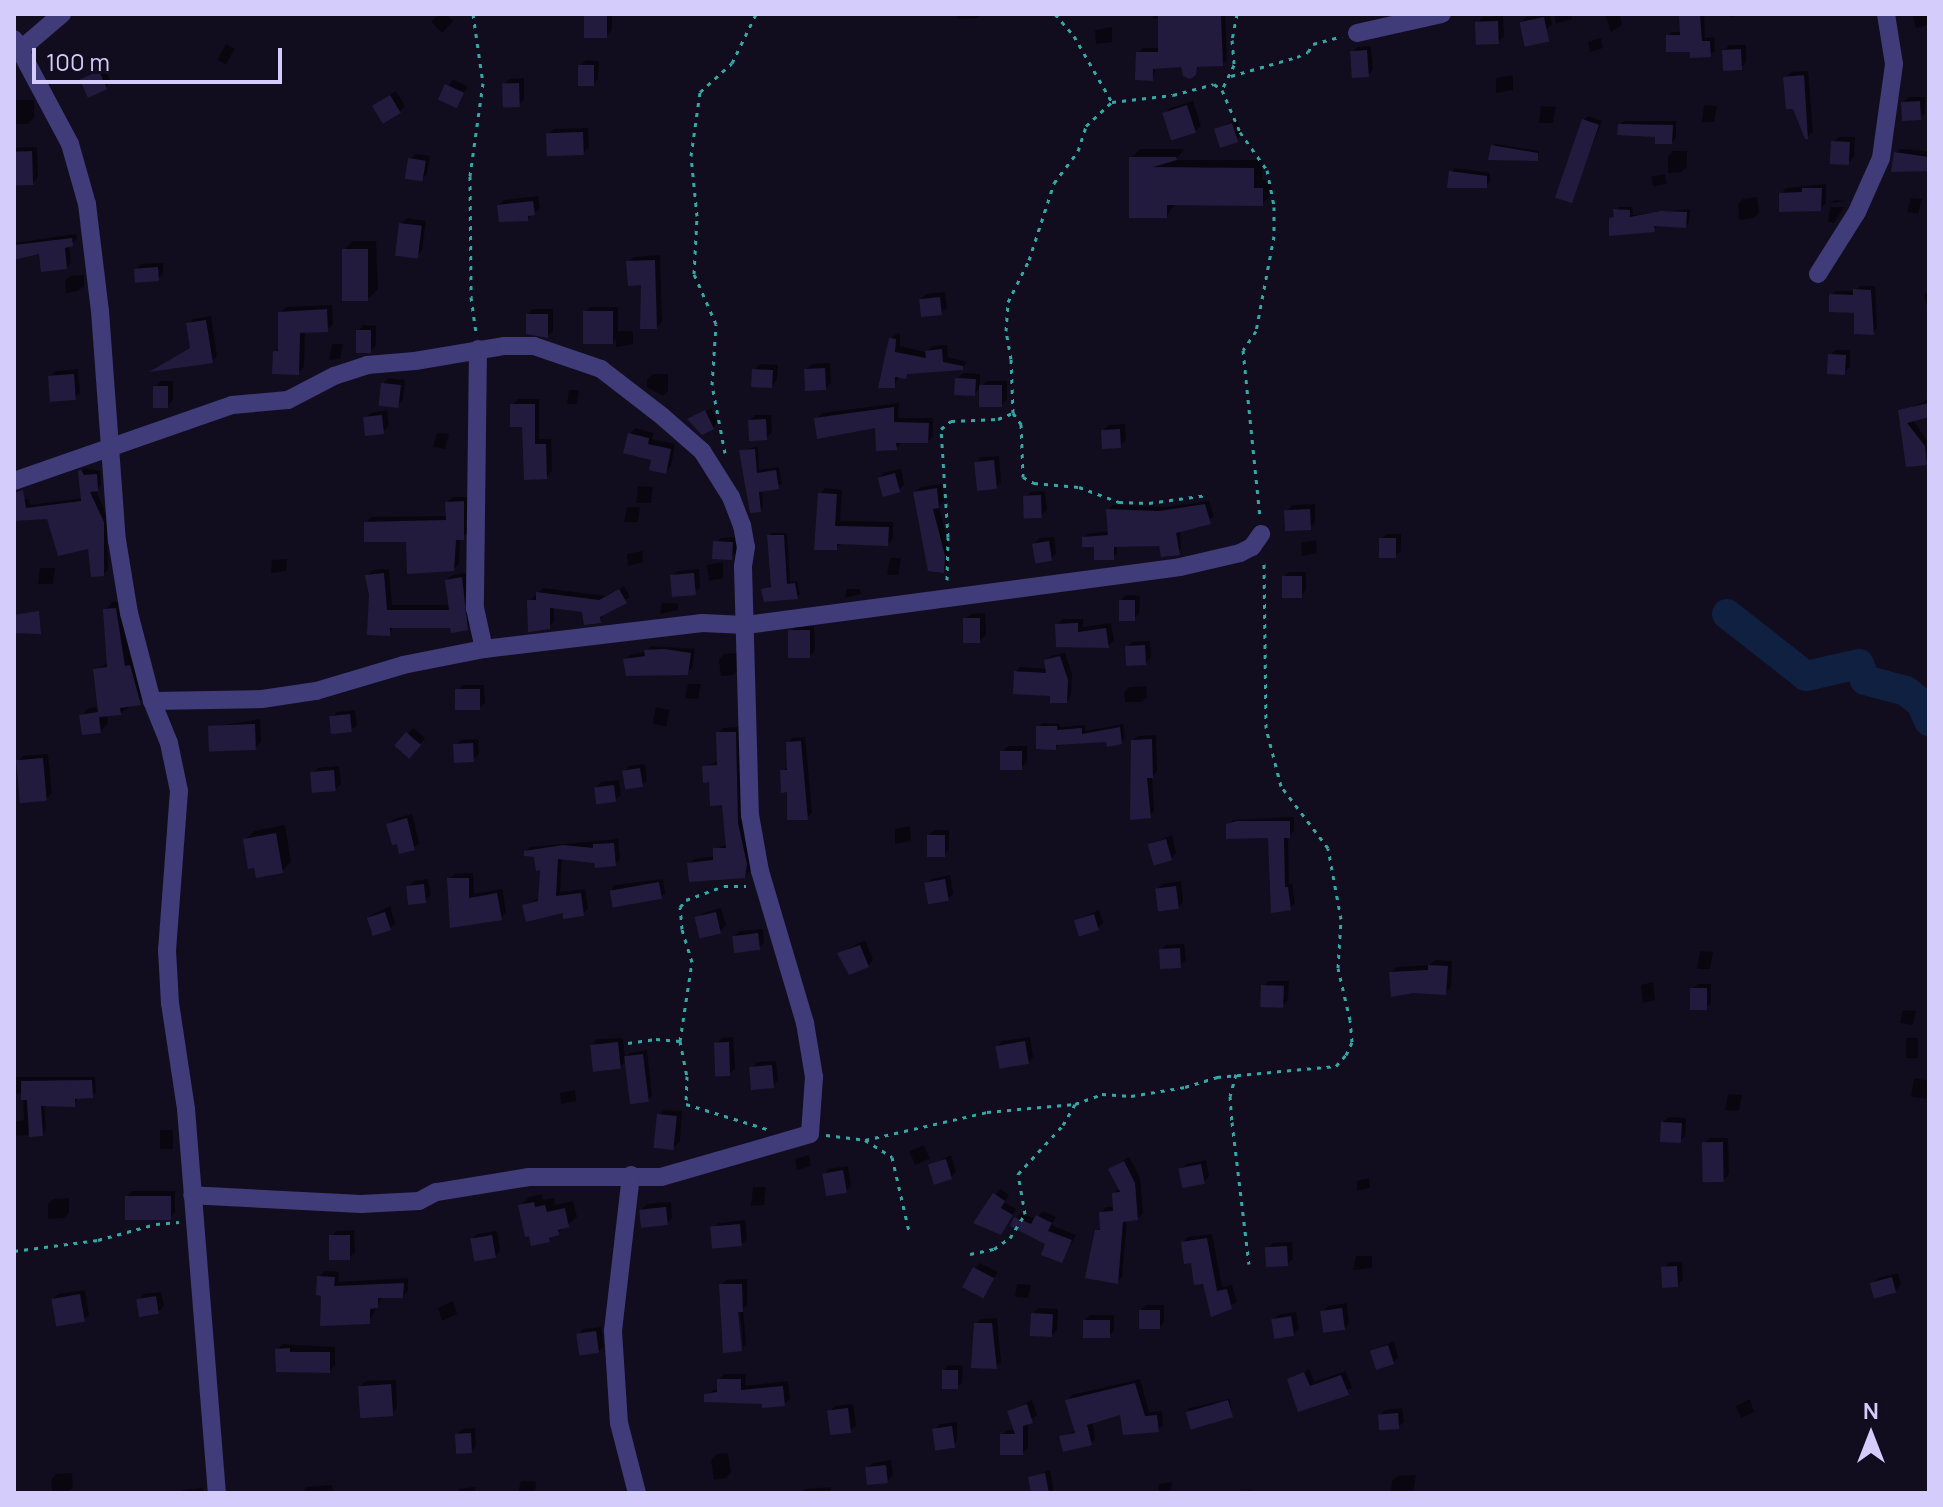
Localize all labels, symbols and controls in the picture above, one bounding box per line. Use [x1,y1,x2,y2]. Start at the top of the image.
scale bar [36,32,286,82]
text: 100 m [46,45,110,78]
north arrow [1831,1395,1911,1475]
text: N [1863,1396,1879,1426]

